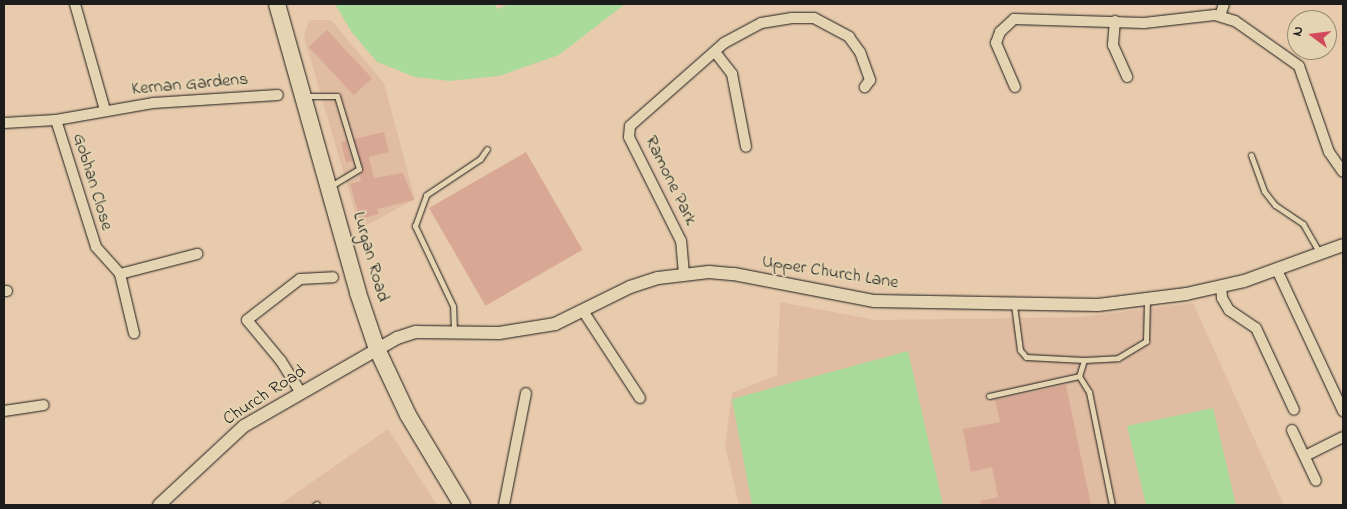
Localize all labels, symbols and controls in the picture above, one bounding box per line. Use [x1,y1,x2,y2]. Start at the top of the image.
north arrow [1287,10,1337,60]
text: N [1287,24,1309,39]
street label: Kernan Gardens [131,69,249,101]
street label: Gobhan Close [67,131,117,233]
street label: Ramone Park [639,133,701,229]
street label: Lurgan Road [347,209,393,305]
street label: Upper Church Lane [760,252,900,294]
street label: Church Road [220,361,310,431]

